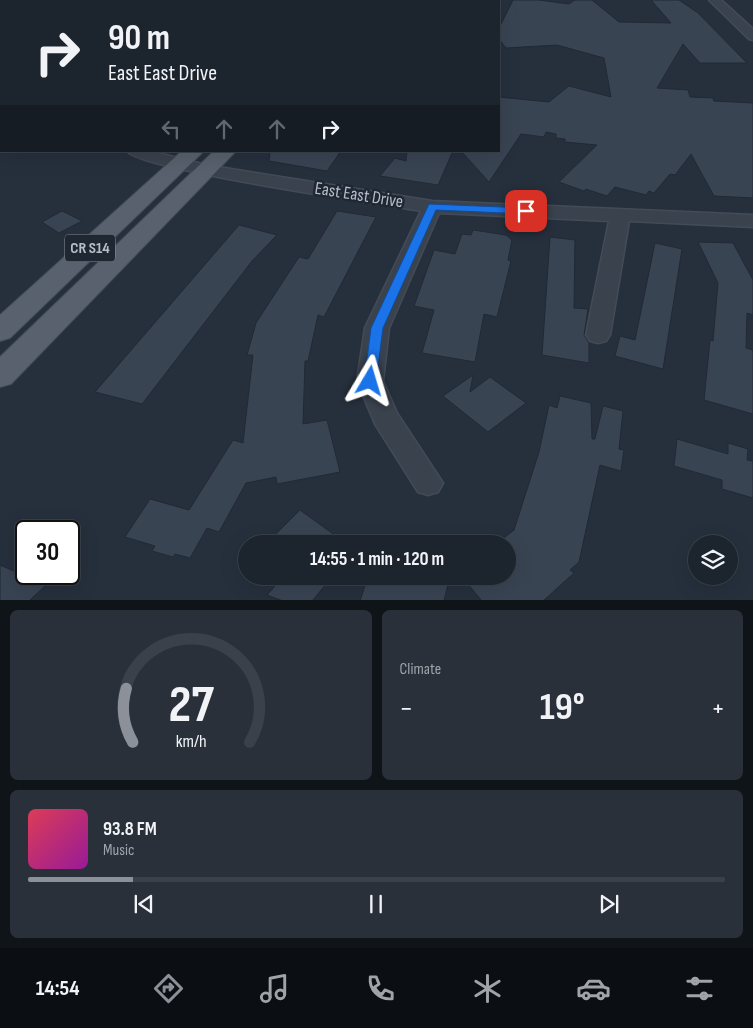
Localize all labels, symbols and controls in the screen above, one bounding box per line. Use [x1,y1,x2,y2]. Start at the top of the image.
text: 90 m [108,17,170,60]
icon: right [25,20,90,85]
text: East East Drive [108,60,217,87]
icon: left [157,115,185,143]
icon: ahead [210,115,238,143]
icon: ahead [263,115,291,143]
icon: right [316,115,344,143]
street label: East East Drive [313,178,405,212]
pin [505,190,547,232]
icon: arrive [512,197,540,225]
road number: CR S14 [65,234,115,262]
position arrow [343,354,395,406]
speed limit sign: 30 [15,520,80,585]
map controls [688,535,738,585]
button: layers [688,535,738,585]
text: 14:55 · 1 min · 120 m [310,548,444,571]
text: Climate [400,660,441,679]
text: 27 [168,674,214,737]
text: 19° [540,685,585,730]
text: − [400,692,413,725]
text: + [711,692,725,725]
text: km/h [175,731,206,752]
text: 93.8 FM [103,818,157,841]
text: Music [103,841,134,860]
icon: previous [130,890,158,918]
icon: pause [362,890,390,918]
icon: next [595,890,623,918]
icon: directions [151,971,186,1006]
icon: music [257,971,292,1006]
icon: phone [363,971,398,1006]
icon: climate [470,971,505,1006]
icon: car [576,971,611,1006]
icon: filters [682,971,717,1006]
text: 14:54 [36,975,80,1002]

